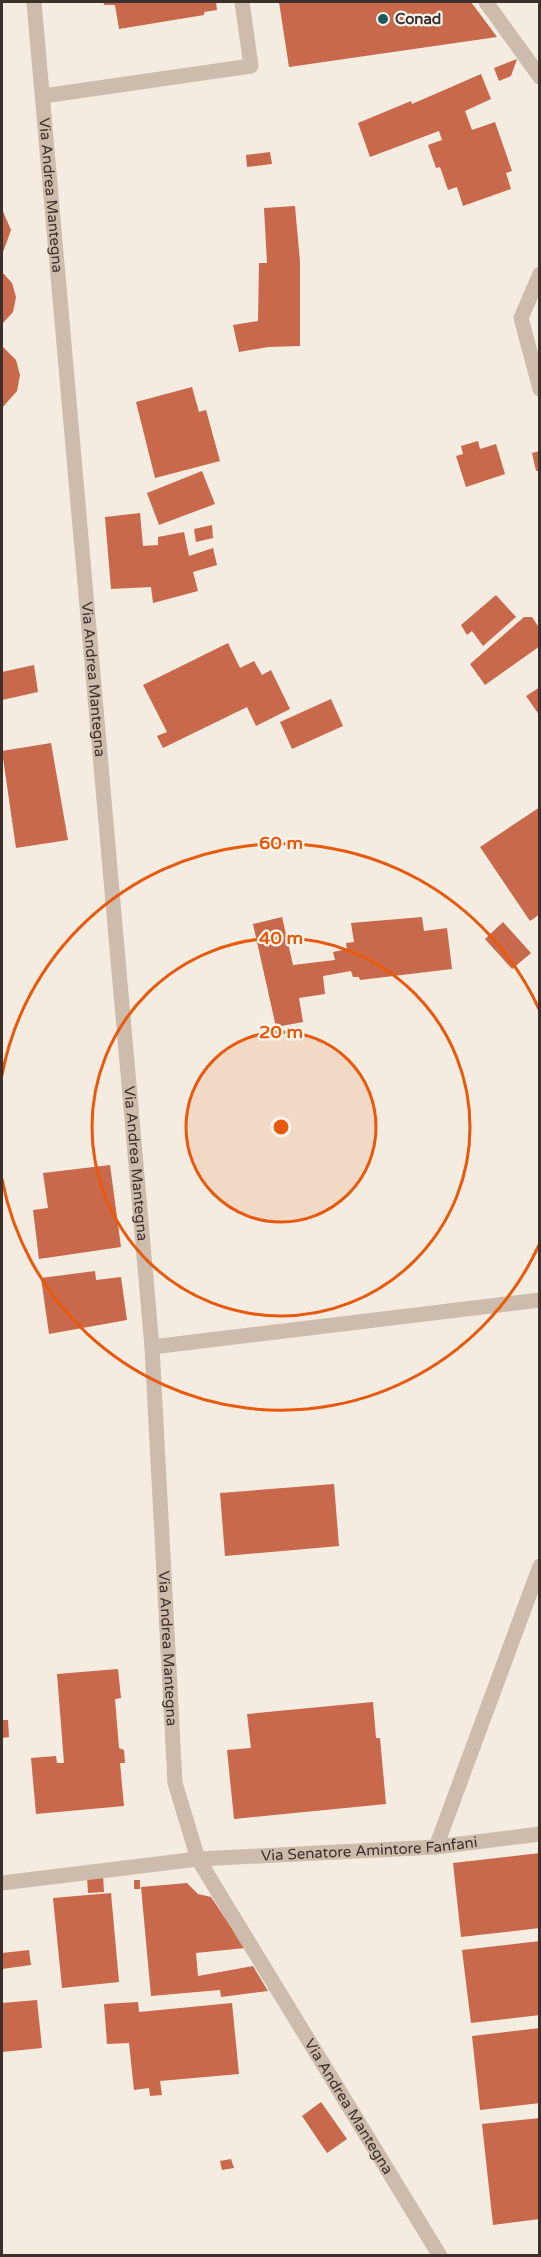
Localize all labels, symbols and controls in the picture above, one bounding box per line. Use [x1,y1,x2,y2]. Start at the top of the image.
place label: Conad [395,10,441,28]
marker: Conad [376,12,390,26]
street label: Via Andrea Mantegna [35,117,67,274]
street label: Via Andrea Mantegna [78,601,109,758]
text: 60 m [259,832,303,854]
text: 40 m [259,927,303,949]
text: 20 m [259,1021,303,1043]
street label: Via Andrea Mantegna [120,1085,152,1242]
centre of rings [271,1117,291,1137]
street label: Via Andrea Mantegna [155,1570,181,1727]
street label: Via Senatore Amintore Fanfani [261,1833,478,1865]
street label: Via Andrea Mantegna [301,2035,397,2178]

